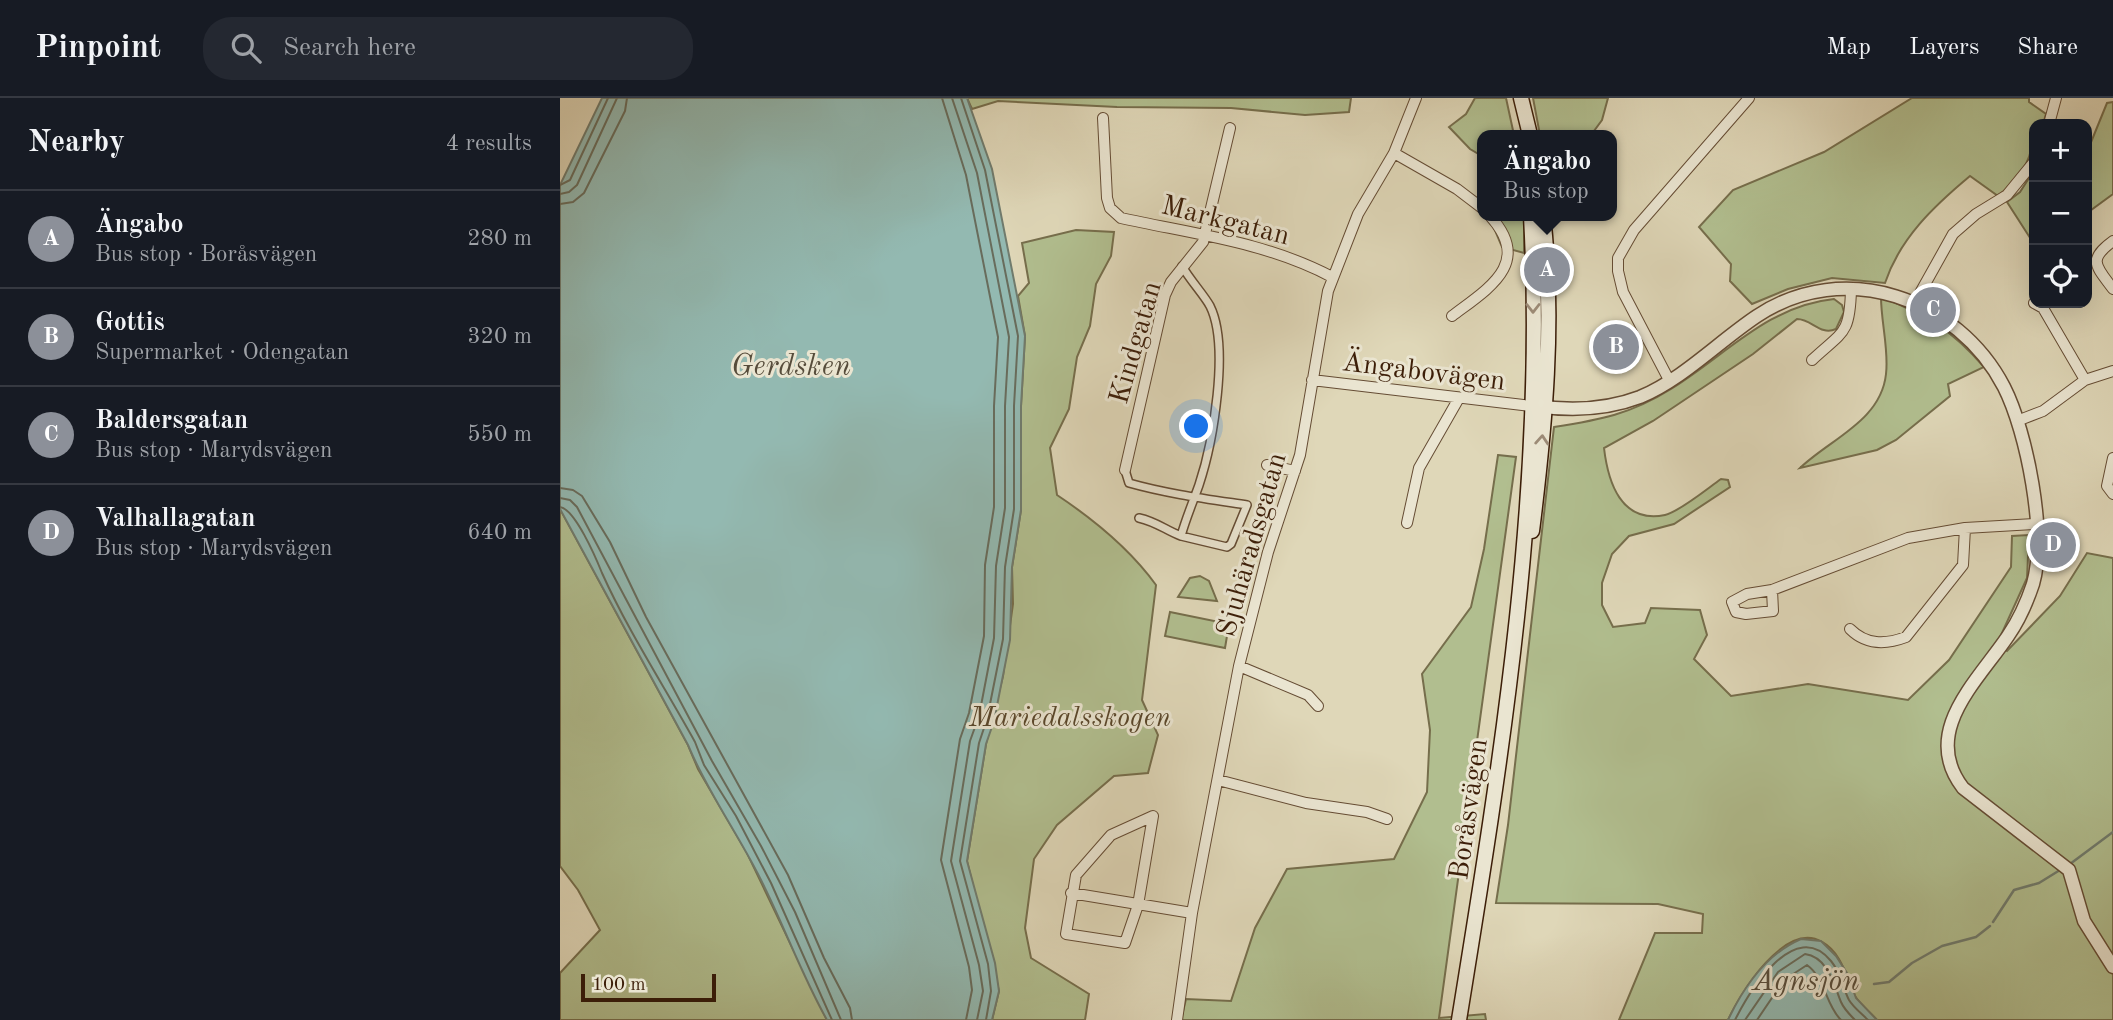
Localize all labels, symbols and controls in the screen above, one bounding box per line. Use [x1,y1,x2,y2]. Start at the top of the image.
search box [203,17,693,80]
icon: search [227,29,265,67]
text: Pinpoint [35,32,161,65]
text: Search here [283,35,416,61]
text: Map [1827,36,1871,60]
text: Layers [1909,36,1979,60]
text: Share [2017,36,2078,60]
map controls [2029,119,2092,308]
button: + [2029,119,2092,182]
text: Nearby [28,128,125,158]
popup [1477,130,1617,221]
text: 4 results [446,132,532,155]
text: Ängabo [1503,149,1591,175]
text: Bus stop [1503,180,1589,203]
button: − [2029,182,2092,245]
street label: Markgatan [1158,192,1292,251]
text: Ängabo [95,212,184,238]
text: A [42,227,60,250]
text: 280 m [467,227,532,250]
text: Bus stop · Boråsvägen [95,243,317,266]
pin: A [1524,244,1570,296]
button: locate [2029,245,2092,308]
street label: Kindgatan [1106,278,1168,407]
pin: C [1910,284,1956,336]
one-way arrow [1525,304,1541,314]
text: Gottis [95,310,165,336]
pin: B [1593,321,1639,373]
text: B [43,325,59,348]
text: 320 m [467,325,532,348]
text: Supermarket · Odengatan [95,341,349,364]
street label: Ängabovägen [1340,345,1507,397]
water label: Gerdsken [731,352,851,382]
text: Baldersgatan [95,408,248,434]
your location [1179,409,1213,443]
text: C [43,423,59,446]
text: 550 m [467,423,532,446]
one-way arrow [1535,435,1550,446]
text: Bus stop · Marydsvägen [95,439,332,462]
street label: Sjuhäradsgatan [1213,450,1293,640]
text: Valhallagatan [95,506,256,532]
pin: D [2030,519,2076,571]
text: D [42,521,60,544]
text: 640 m [467,521,532,544]
text: Bus stop · Marydsvägen [95,537,332,560]
park label: Mariedalsskogen [968,705,1171,733]
street label: Boråsvägen [1446,737,1494,882]
water label: Agnsjön [1751,967,1859,997]
scale bar [581,971,716,1003]
text: 100 m [592,976,645,995]

